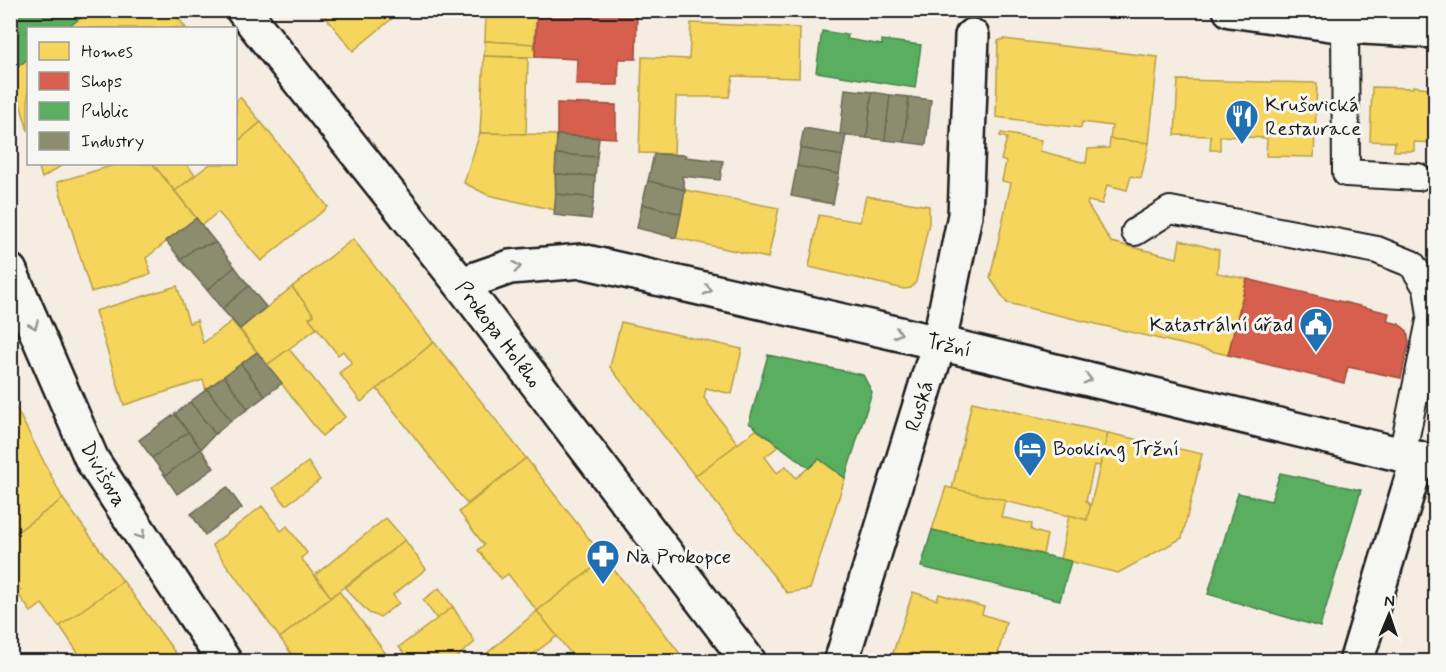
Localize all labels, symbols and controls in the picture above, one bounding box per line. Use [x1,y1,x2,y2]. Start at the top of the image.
legend [27,27,237,165]
text: Homes [81,40,133,64]
text: Shops [81,70,122,94]
place label: Krušovická Restaurace [1265,91,1361,143]
restaurant icon: Krušovická Restaurace [1224,98,1260,145]
text: Public [81,100,129,124]
text: Industry [81,130,144,154]
one-way arrow [512,261,522,273]
street label: Prokopa Holého [449,275,548,394]
one-way arrow [703,283,713,296]
public building icon: Katastrální úřad [1298,306,1334,353]
place label: Katastrální úřad [1150,311,1293,339]
one-way arrow [26,319,38,330]
one-way arrow [893,326,903,339]
street label: Tržní [924,327,974,365]
one-way arrow [1083,371,1093,384]
street label: Ruská [899,377,941,435]
hotel icon: Booking Tržní [1012,430,1048,477]
place label: Booking Tržní [1053,435,1179,463]
street label: Divišova [73,437,133,512]
one-way arrow [134,529,146,539]
pharmacy icon: Na Prokopce [585,538,621,585]
place label: Na Prokopce [626,543,731,571]
north arrow [1359,585,1419,645]
text: N [1384,591,1395,612]

